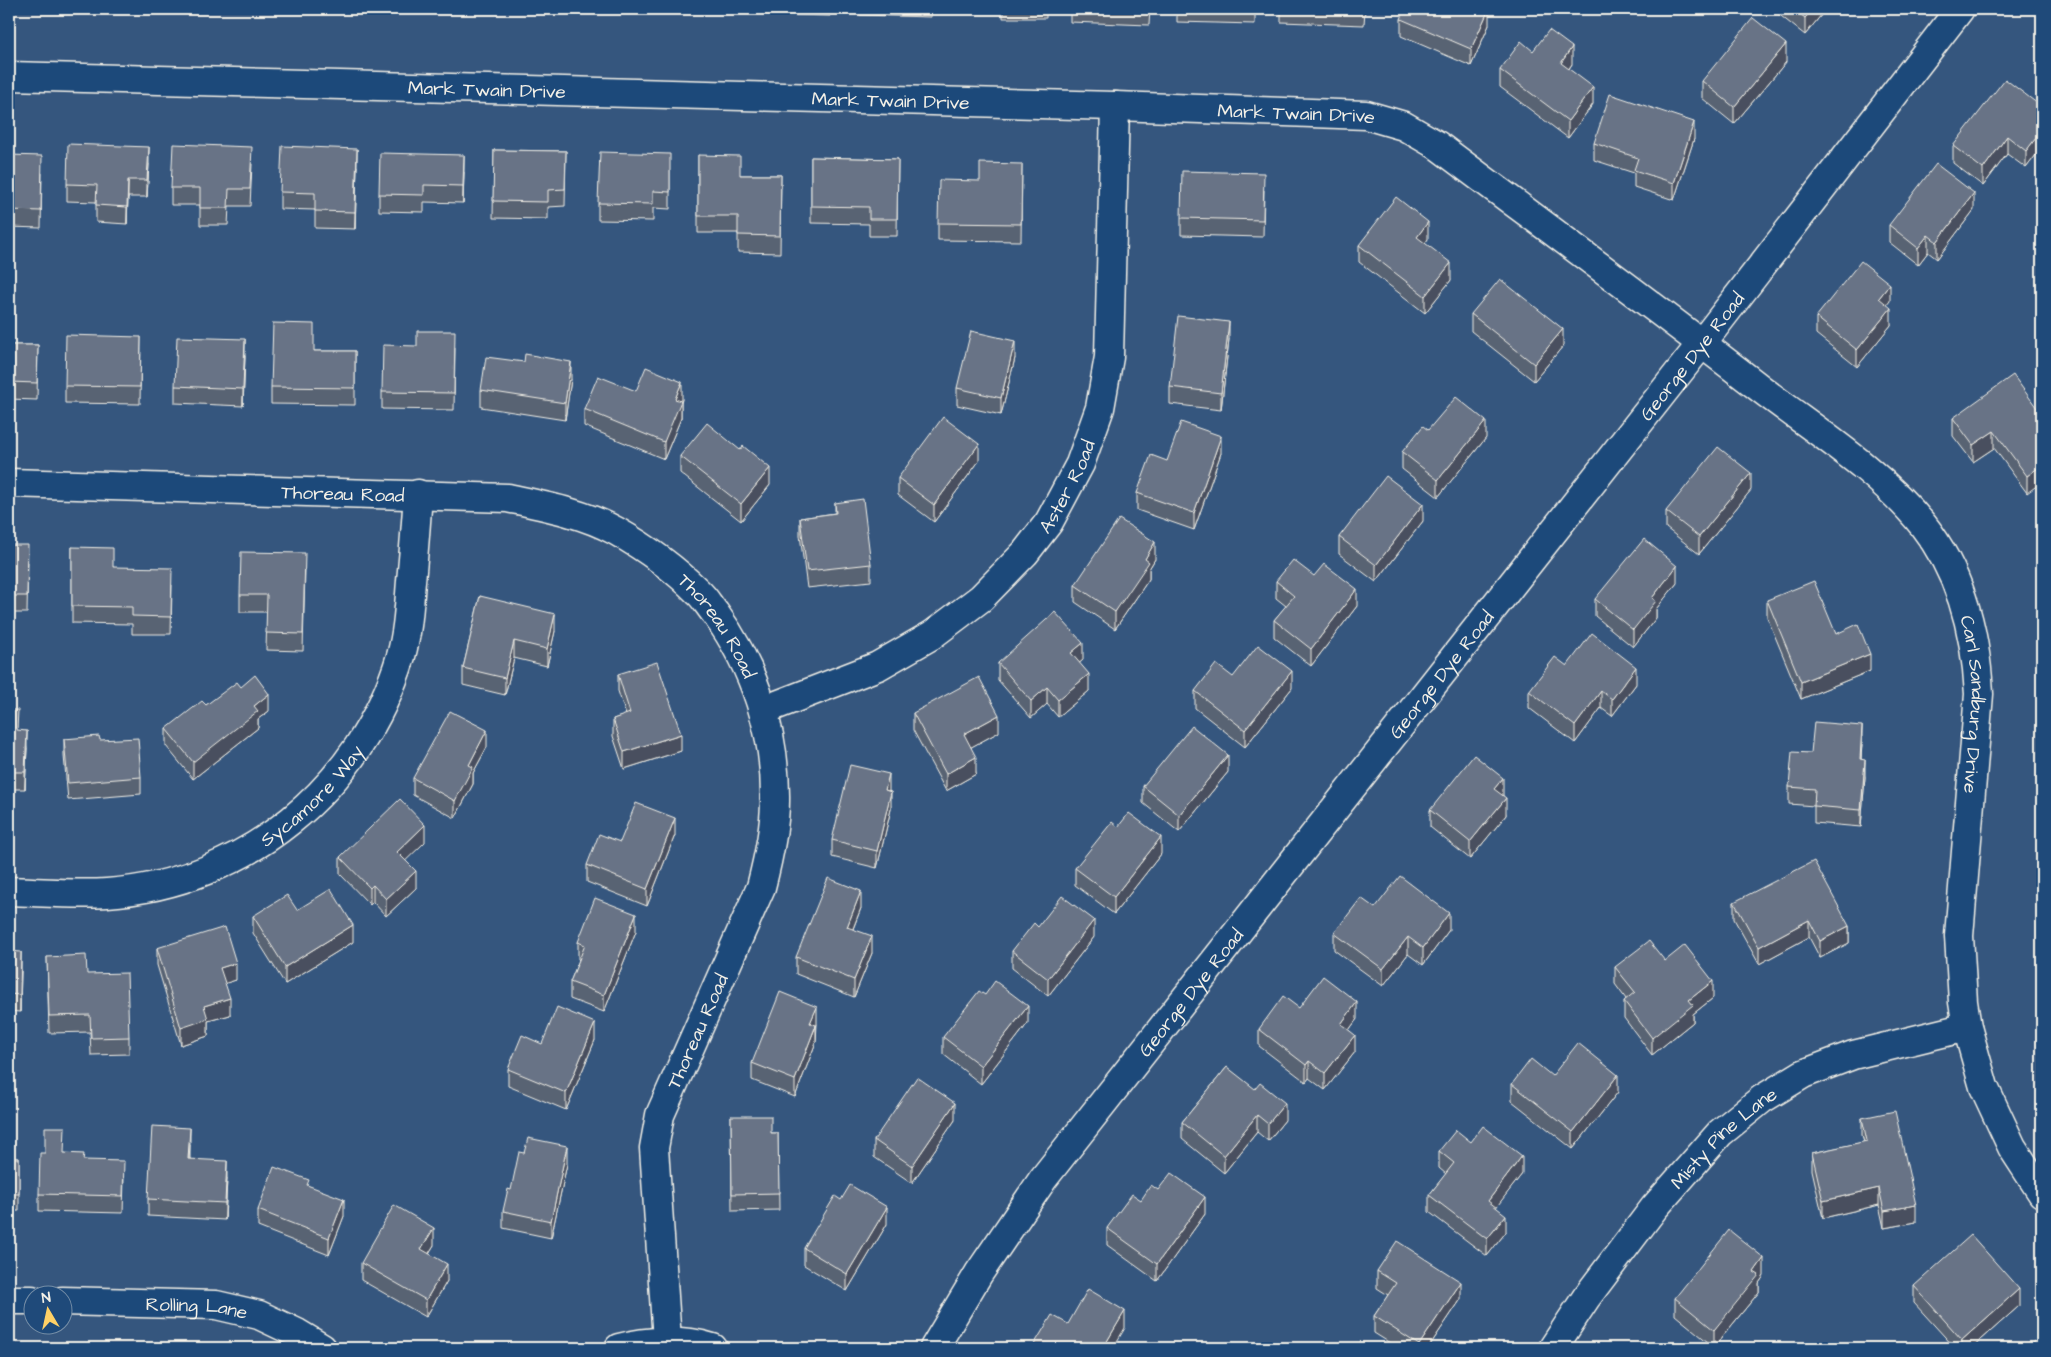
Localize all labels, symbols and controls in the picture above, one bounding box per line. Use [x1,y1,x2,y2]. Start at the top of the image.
street label: Mark Twain Drive [408,75,566,106]
street label: Mark Twain Drive [811,86,970,117]
street label: Mark Twain Drive [1217,98,1378,132]
street label: George Dye Road [1634,287,1752,427]
street label: Aster Road [1033,436,1103,540]
street label: Thoreau Road [281,479,405,510]
street label: Thoreau Road [671,568,762,683]
street label: George Dye Road [1383,605,1501,745]
street label: Carl Sandburg Drive [1953,613,1991,795]
street label: Sycamore Way [255,739,372,854]
street label: George Dye Road [1132,923,1251,1063]
street label: Thoreau Road [661,970,736,1093]
street label: Misty Pine Lane [1665,1081,1782,1196]
north arrow [22,1284,72,1334]
text: N [40,1288,52,1309]
street label: Rolling Lane [145,1291,250,1327]

